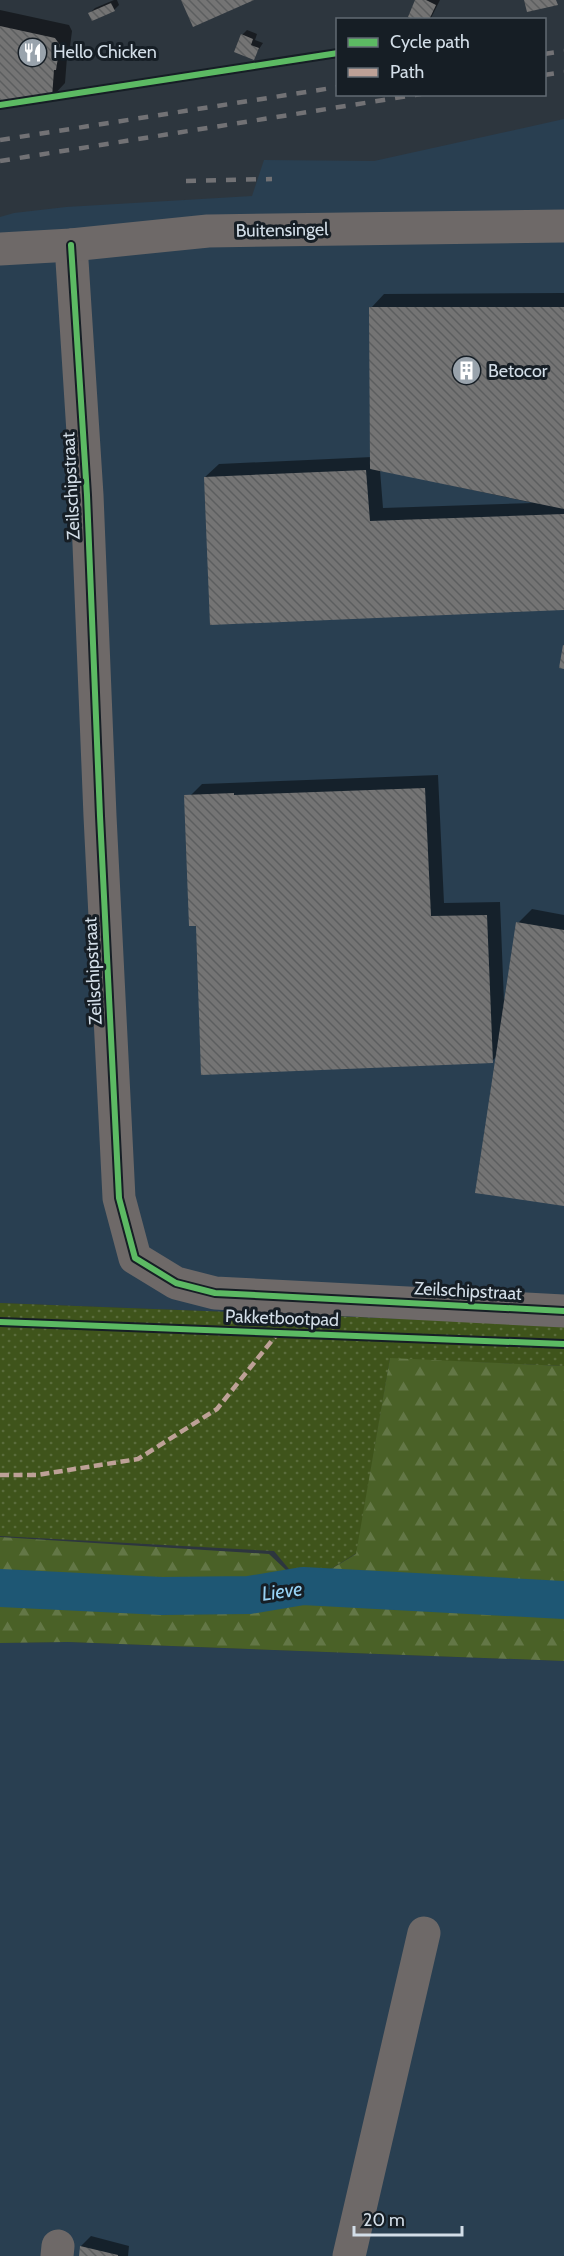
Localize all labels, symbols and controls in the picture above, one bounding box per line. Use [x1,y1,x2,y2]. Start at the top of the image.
legend [336,18,546,96]
text: Cycle path [390,31,470,53]
restaurant icon: Hello Chicken [16,36,48,68]
place label: Hello Chicken [53,41,157,63]
text: Path [390,61,424,83]
street label: Buitensingel [235,218,329,242]
building icon: Betocor [451,355,483,387]
place label: Betocor [488,360,548,382]
street label: Zeilschipstraat [57,431,85,541]
street label: Zeilschipstraat [79,916,107,1026]
street label: Zeilschipstraat [413,1277,523,1305]
street label: Pakketbootpad [225,1305,339,1331]
water label: Lieve [260,1576,304,1606]
scale bar [354,2199,462,2237]
text: 20 m [363,2209,405,2231]

